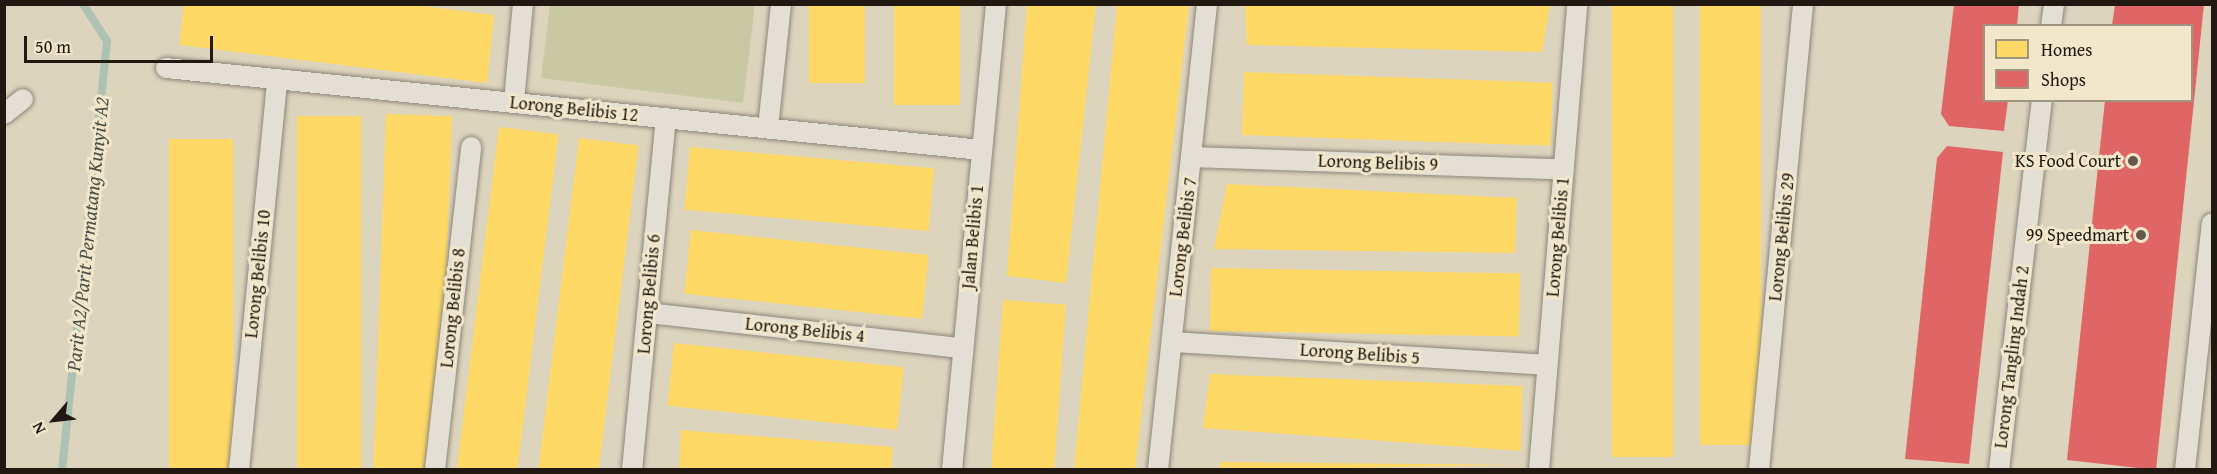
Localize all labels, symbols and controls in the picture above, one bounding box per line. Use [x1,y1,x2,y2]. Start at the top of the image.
scale bar [27,24,216,62]
legend [1983,24,2193,102]
text: 50 m [35,33,71,60]
text: Homes [2041,36,2092,63]
text: Shops [2041,66,2086,93]
street label: Lorong Belibis 12 [509,92,639,126]
water label: Parit A2/Parit Permatang Kunyit A2 [61,96,113,372]
street label: Lorong Belibis 9 [1318,150,1438,176]
place label: KS Food Court [2015,150,2121,172]
marker: KS Food Court [2126,154,2140,168]
street label: Lorong Belibis 29 [1765,172,1799,302]
street label: Lorong Belibis 7 [1165,176,1201,298]
street label: Lorong Belibis 1 [1542,176,1574,298]
street label: Jalan Belibis 1 [958,184,988,290]
street label: Lorong Belibis 10 [241,209,275,339]
place label: 99 Speedmart [2026,224,2129,246]
marker: 99 Speedmart [2134,228,2148,242]
street label: Lorong Belibis 6 [633,233,665,355]
street label: Lorong Belibis 8 [436,247,470,369]
street label: Lorong Tangling Indah 2 [1990,264,2034,450]
street label: Lorong Belibis 4 [744,313,866,347]
street label: Lorong Belibis 5 [1299,339,1421,369]
north arrow [24,390,84,450]
text: N [25,418,51,439]

